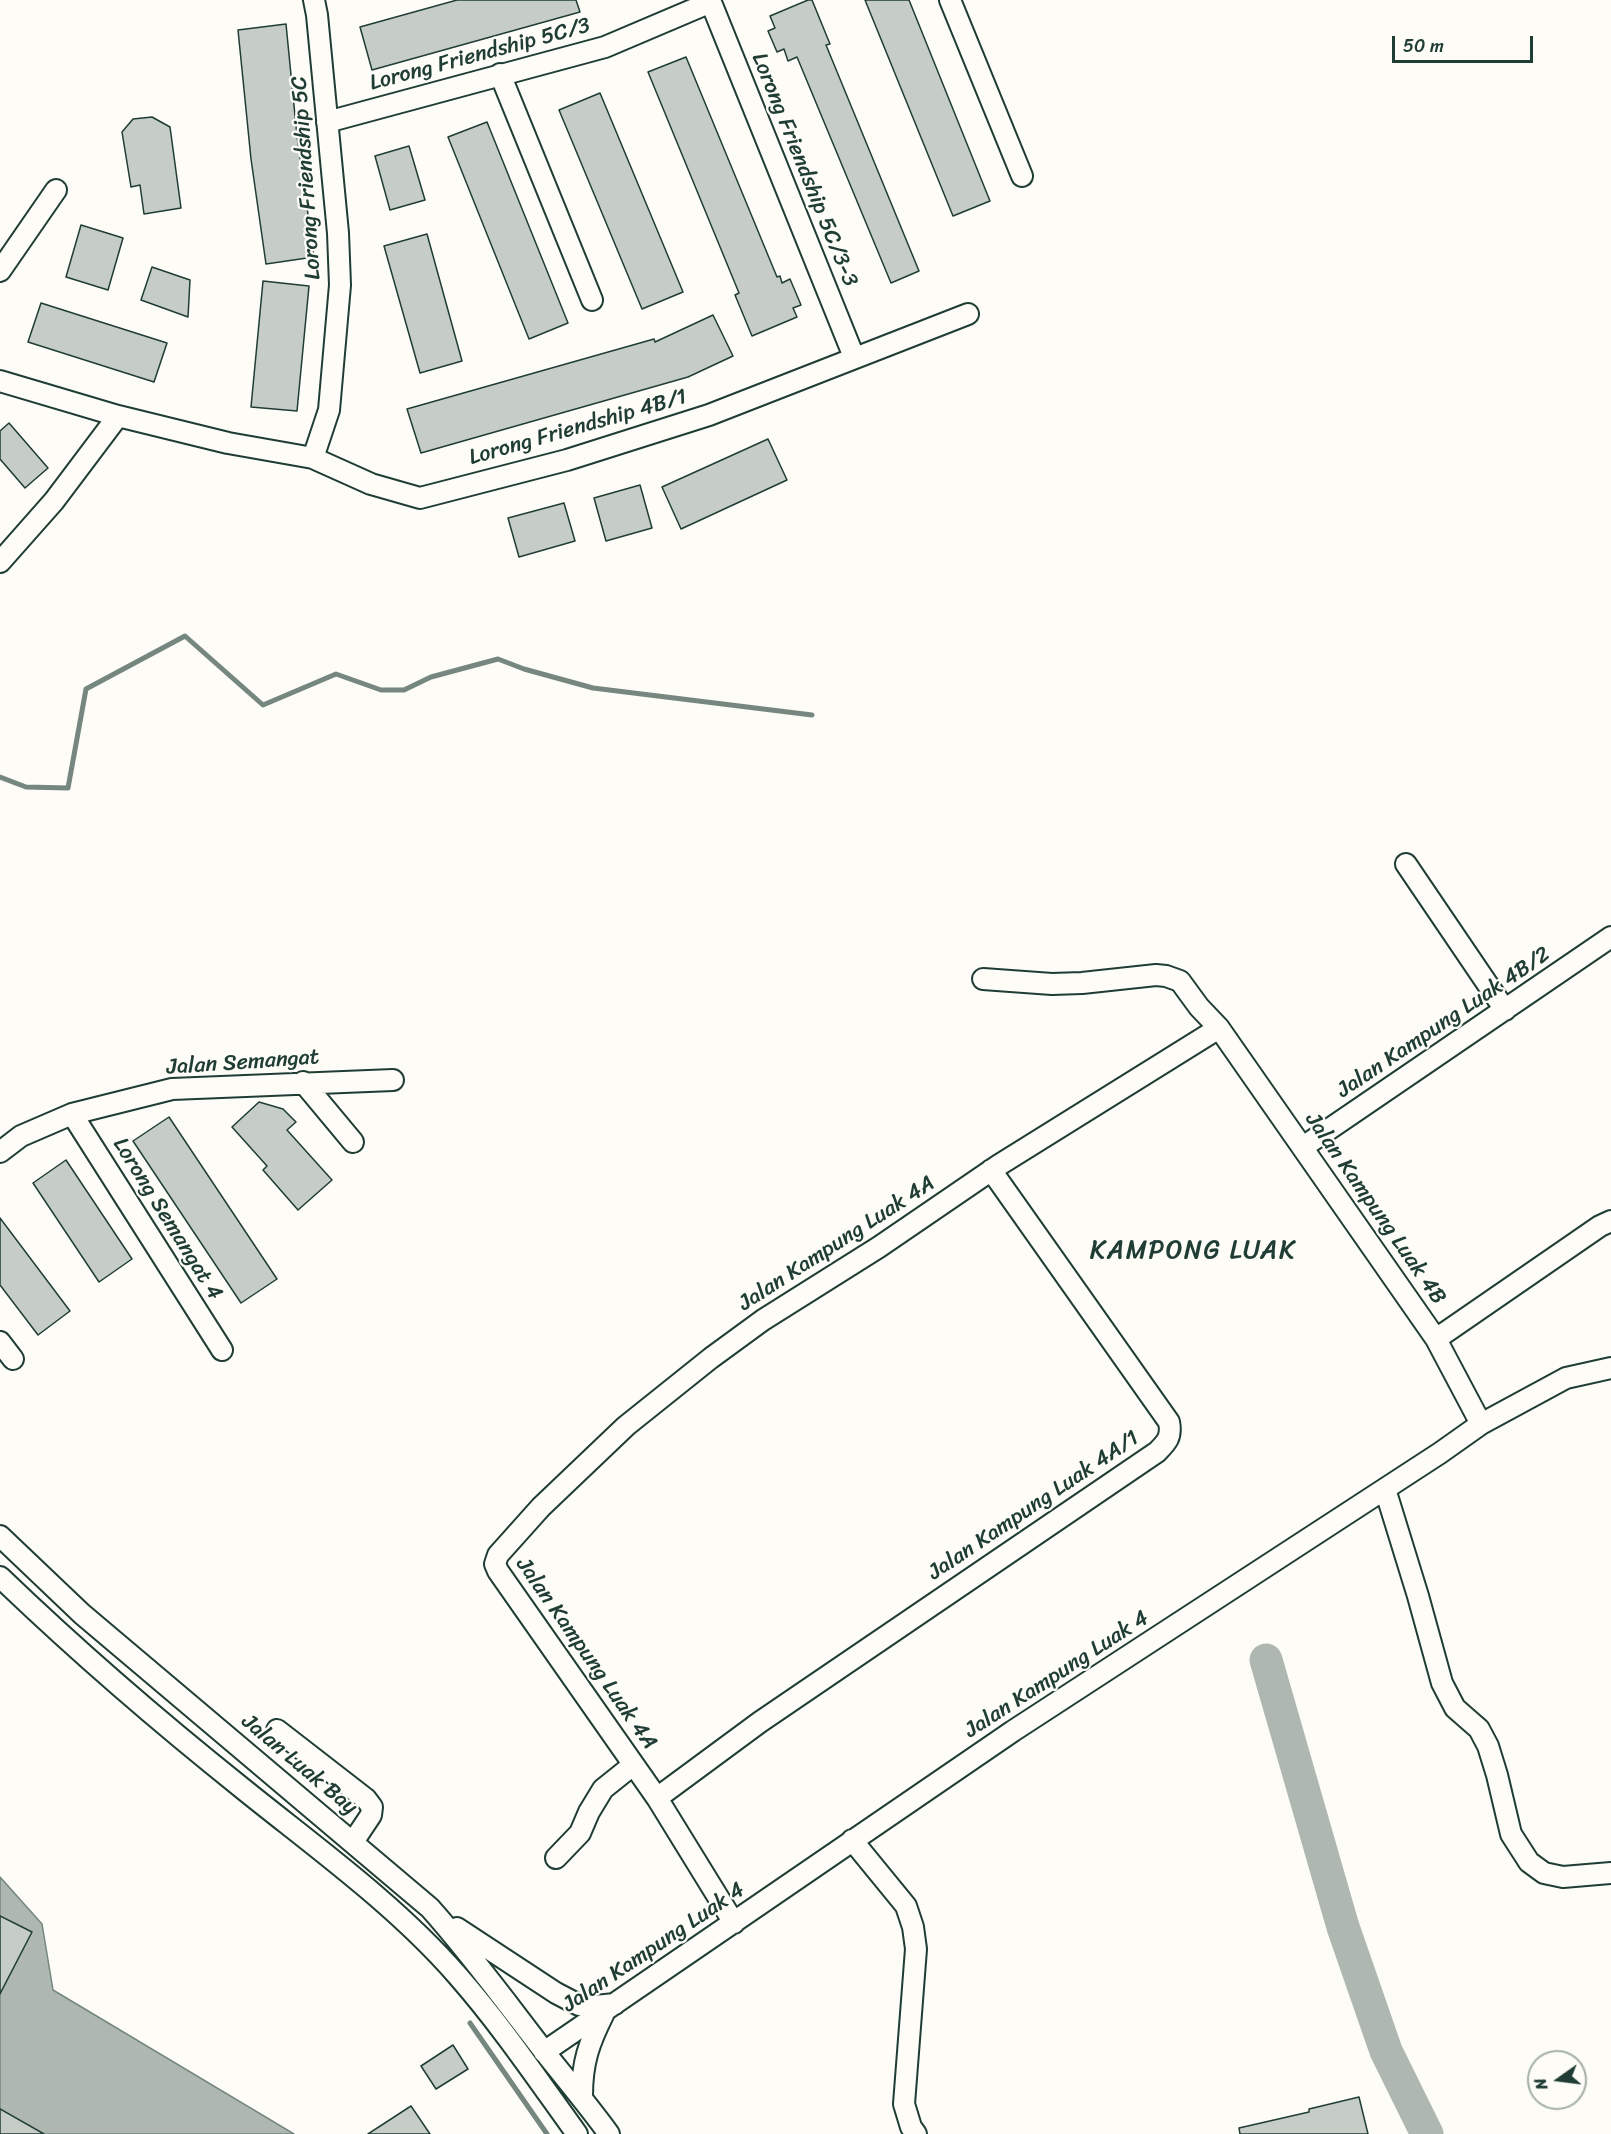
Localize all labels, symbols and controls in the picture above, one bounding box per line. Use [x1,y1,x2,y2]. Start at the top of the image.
street label: Lorong Friendship 5C/3 [367,13,593,97]
scale bar [1395,24,1536,62]
text: 50 m [1403,30,1444,62]
street label: Lorong Friendship 5C/3-3 [745,49,863,291]
street label: Lorong Friendship 5C [287,75,327,281]
street label: Lorong Friendship 4B/1 [466,384,690,472]
street label: Jalan Kampung Luak 4B/2 [1332,942,1556,1104]
street label: Jalan Semangat [166,1044,320,1082]
street label: Jalan Kampung Luak 4B [1299,1108,1451,1310]
street label: Lorong Semangat 4 [106,1133,228,1305]
street label: Jalan Kampung Luak 4A [734,1171,940,1317]
district label: KAMPONG LUAK [1090,1235,1296,1267]
street label: Jalan Kampung Luak 4A/1 [924,1426,1144,1586]
street label: Jalan Kampung Luak 4A [510,1553,662,1755]
street label: Jalan Kampung Luak 4 [960,1606,1154,1744]
street label: Jalan Luak Bay [236,1709,362,1821]
street label: Jalan Kampung Luak 4 [558,1877,750,2019]
north arrow [1527,2050,1587,2110]
text: N [1526,2075,1556,2093]

